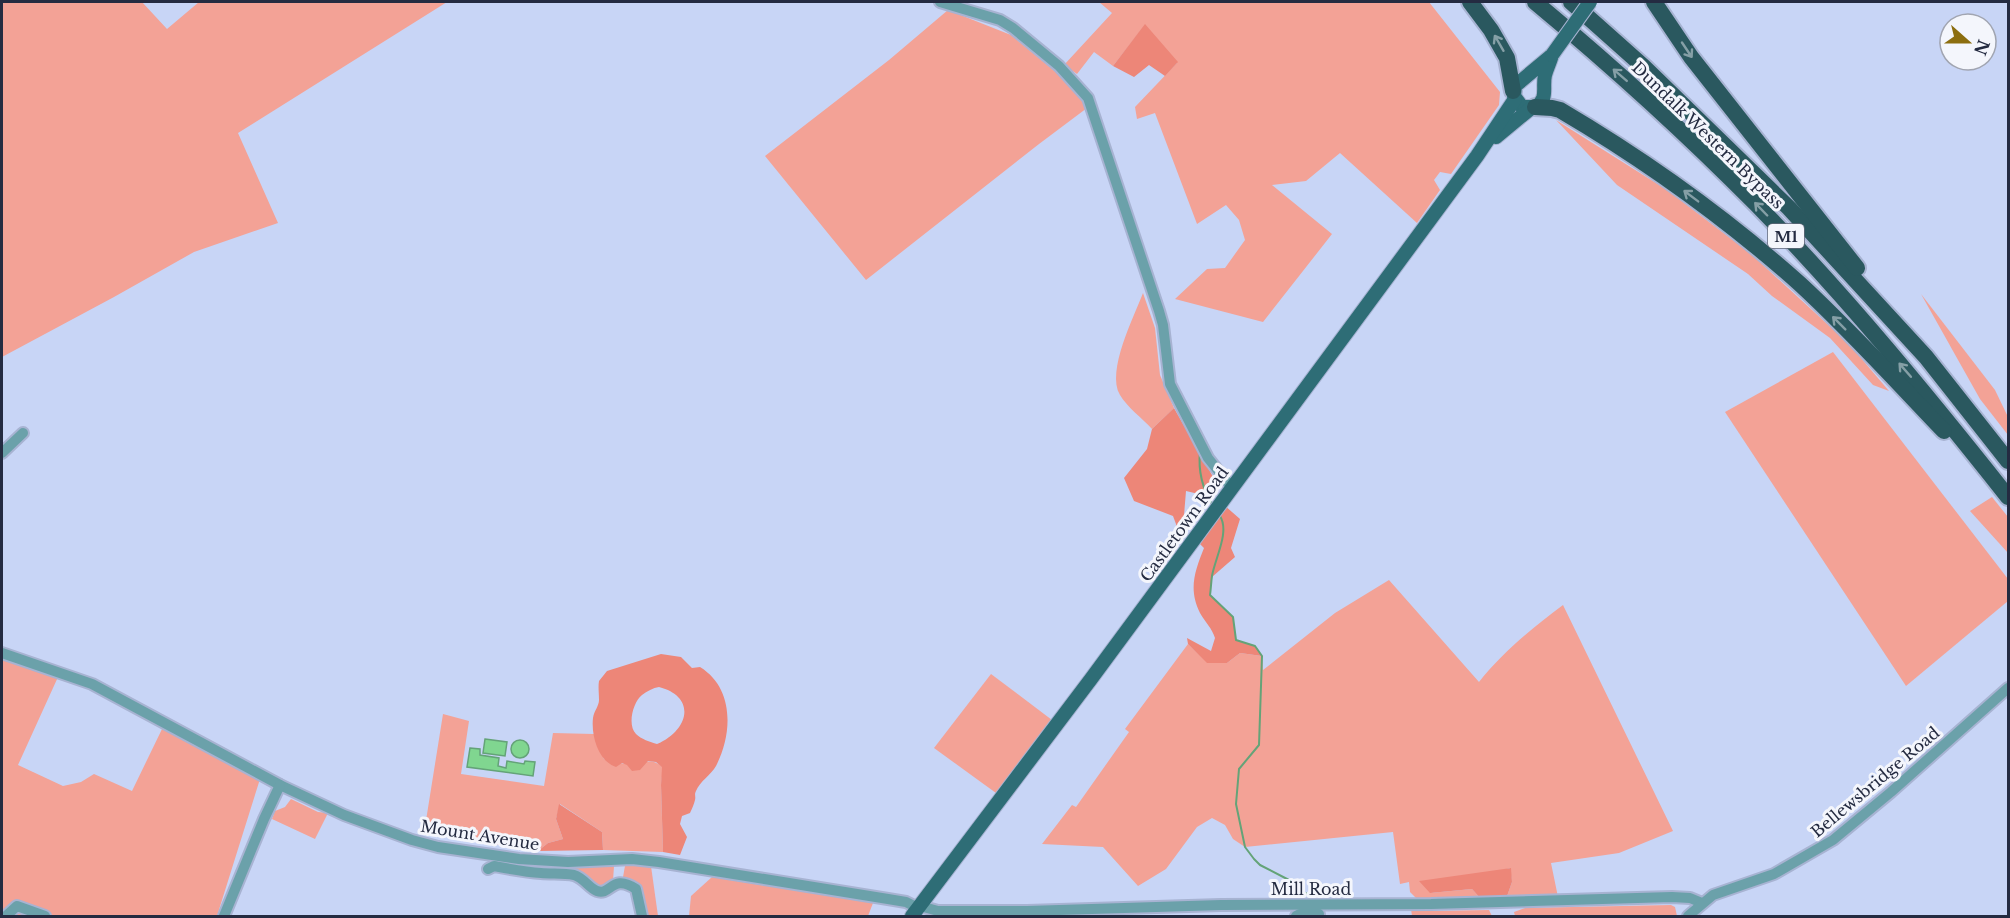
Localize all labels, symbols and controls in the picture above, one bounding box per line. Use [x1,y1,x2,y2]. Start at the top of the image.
north arrow [1938,12,1998,72]
one-way arrow [1492,35,1504,52]
text: N [1970,37,1994,58]
one-way arrow [1680,42,1693,59]
street label: Dundalk Western Bypass [1628,57,1788,213]
one-way arrow [1613,68,1628,82]
one-way arrow [1683,190,1699,203]
one-way arrow [1754,202,1768,217]
road number: M1 [1768,224,1804,248]
one-way arrow [1831,315,1846,330]
one-way arrow [1898,363,1912,378]
street label: Castletown Road [1136,462,1233,585]
street label: Bellewsbridge Road [1807,722,1944,842]
street label: Mount Avenue [419,816,541,854]
street label: Mill Road [1271,879,1351,899]

